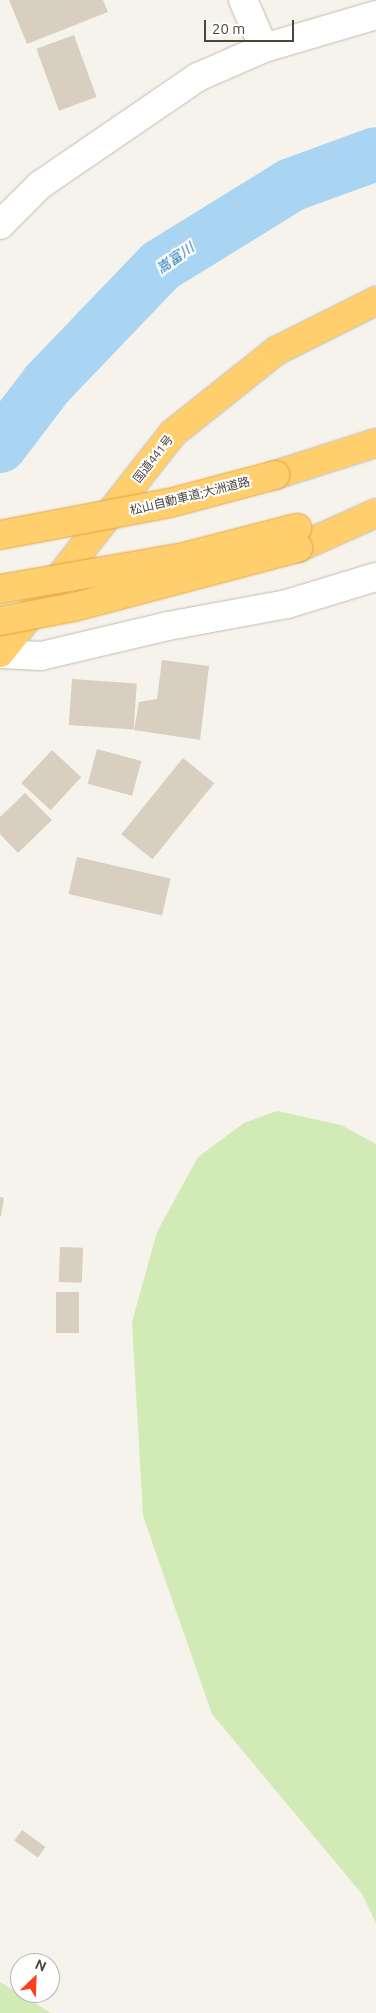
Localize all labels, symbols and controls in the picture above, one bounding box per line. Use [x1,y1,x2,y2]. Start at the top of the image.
scale bar [206,10,296,42]
text: 20 m [212,20,245,37]
water label: 嵩富川 [153,239,197,277]
street label: 国道441号 [130,432,176,486]
street label: 松山自動車道;大洲道路 [129,474,251,518]
north arrow [10,1953,60,2003]
text: N [33,1956,49,1975]

